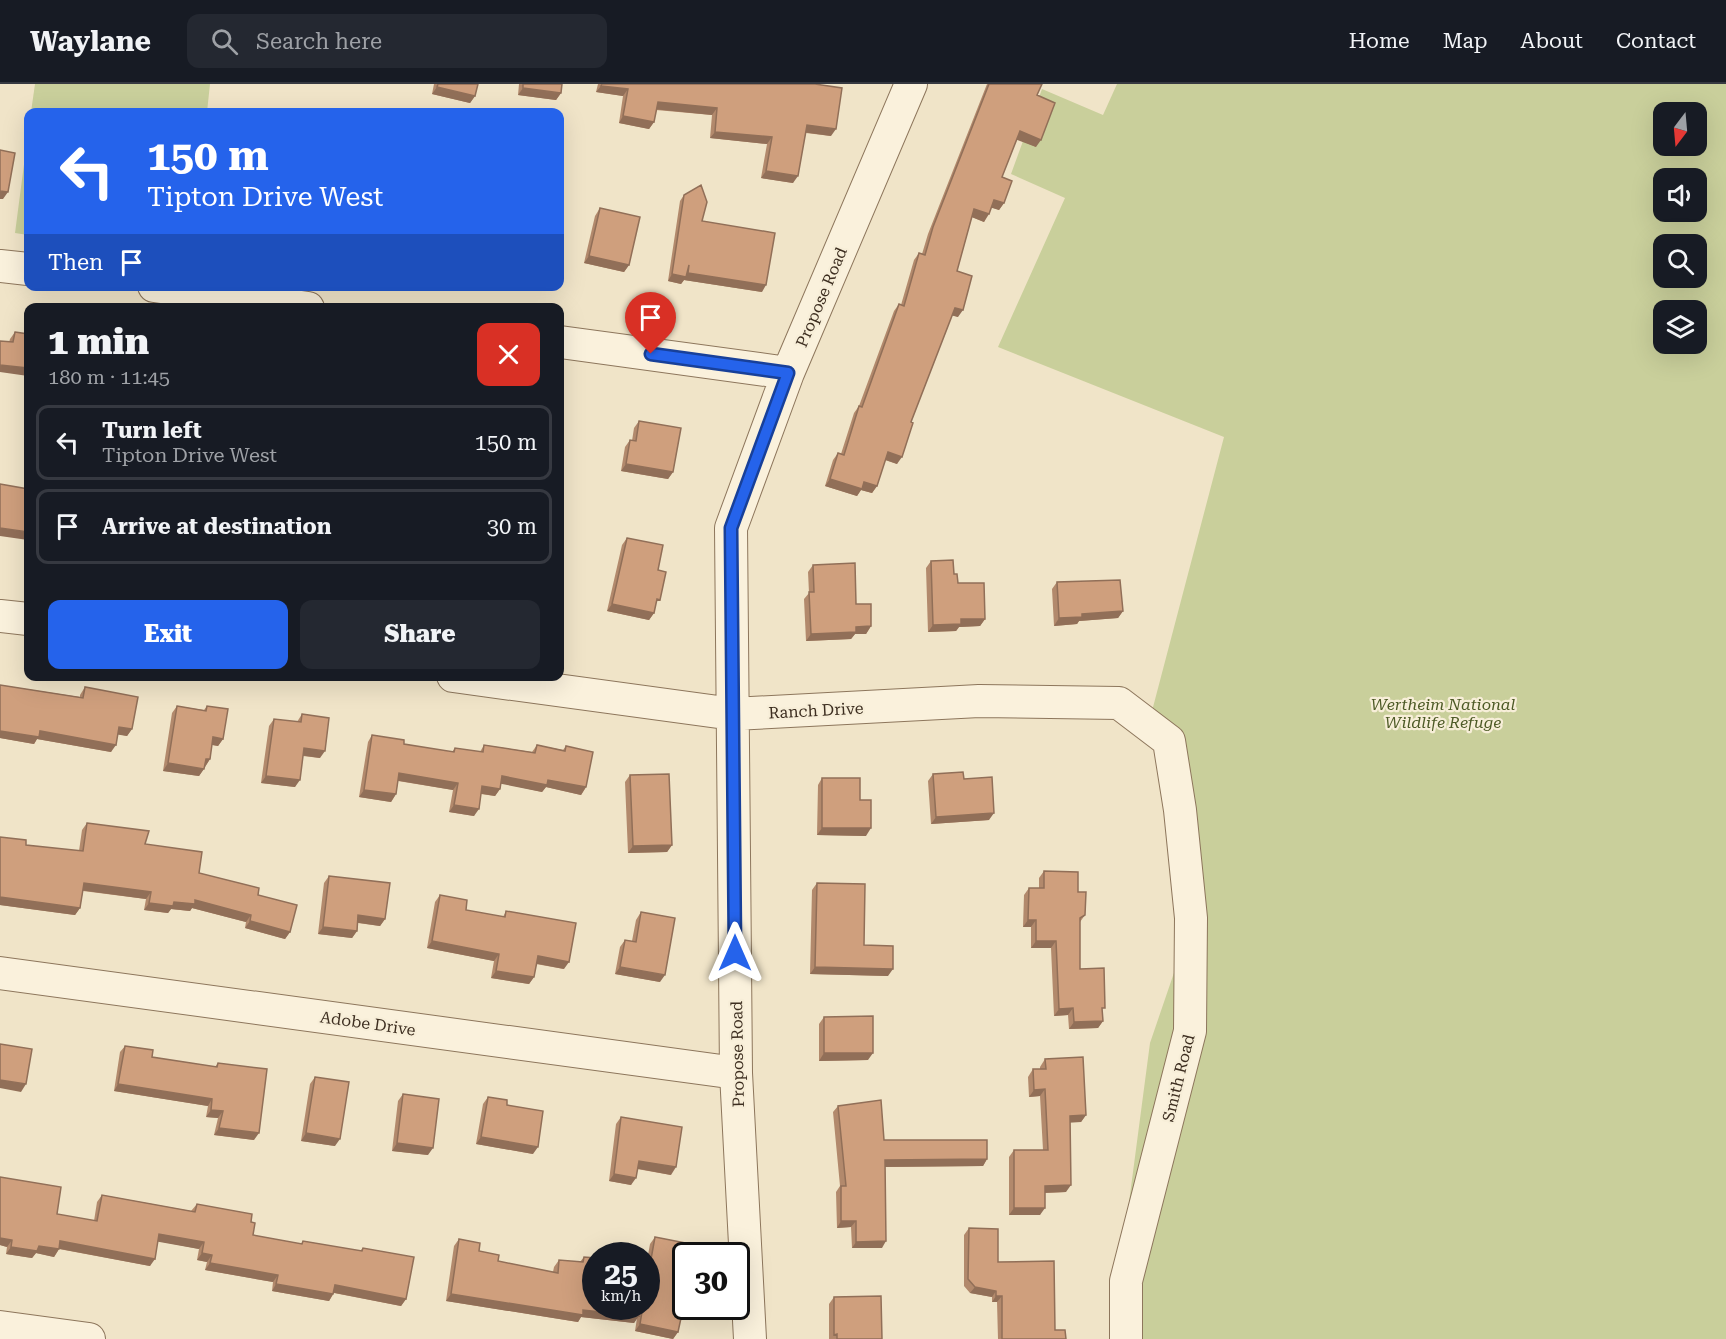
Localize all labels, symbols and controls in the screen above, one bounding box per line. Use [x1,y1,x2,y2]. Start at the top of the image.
search box [187,14,607,68]
text: Waylane [30,25,151,58]
icon: search [208,25,241,58]
text: Search here [256,29,382,54]
text: Home [1349,29,1410,53]
text: Map [1443,29,1488,53]
text: About [1521,29,1583,53]
text: Contact [1616,29,1696,53]
north arrow [1653,102,1707,156]
map controls [1653,102,1707,354]
text: 150 m [147,131,269,180]
icon: left [48,132,126,210]
button: sound [1653,168,1707,222]
text: Tipton Drive West [147,181,383,213]
button: search [1653,234,1707,288]
street label: Propose Road [792,244,851,350]
icon: arrive [115,246,148,279]
text: Then [48,250,103,275]
pin [625,292,676,354]
button: layers [1653,300,1707,354]
icon: arrive [634,301,667,334]
text: 1 min [48,321,149,363]
button: close [477,323,540,386]
text: 180 m · 11:45 [48,365,170,389]
text: Turn left [102,418,202,443]
icon: left [51,426,84,459]
text: 150 m [474,430,537,455]
text: Tipton Drive West [102,443,277,467]
icon: arrive [51,510,84,543]
text: Arrive at destination [102,514,331,539]
text: 30 m [487,514,537,539]
button: Exit [48,600,288,669]
button: Share [300,600,540,669]
park label: Wertheim National Wildlife Refuge [1371,695,1515,732]
street label: Ranch Drive [768,699,864,722]
position arrow [703,921,767,985]
street label: Propose Road [727,1001,748,1107]
street label: Adobe Drive [319,1007,417,1040]
street label: Smith Road [1158,1032,1199,1124]
speed limit sign: 30 [672,1242,750,1320]
text: 25 [604,1256,638,1291]
text: km/h [601,1287,641,1305]

